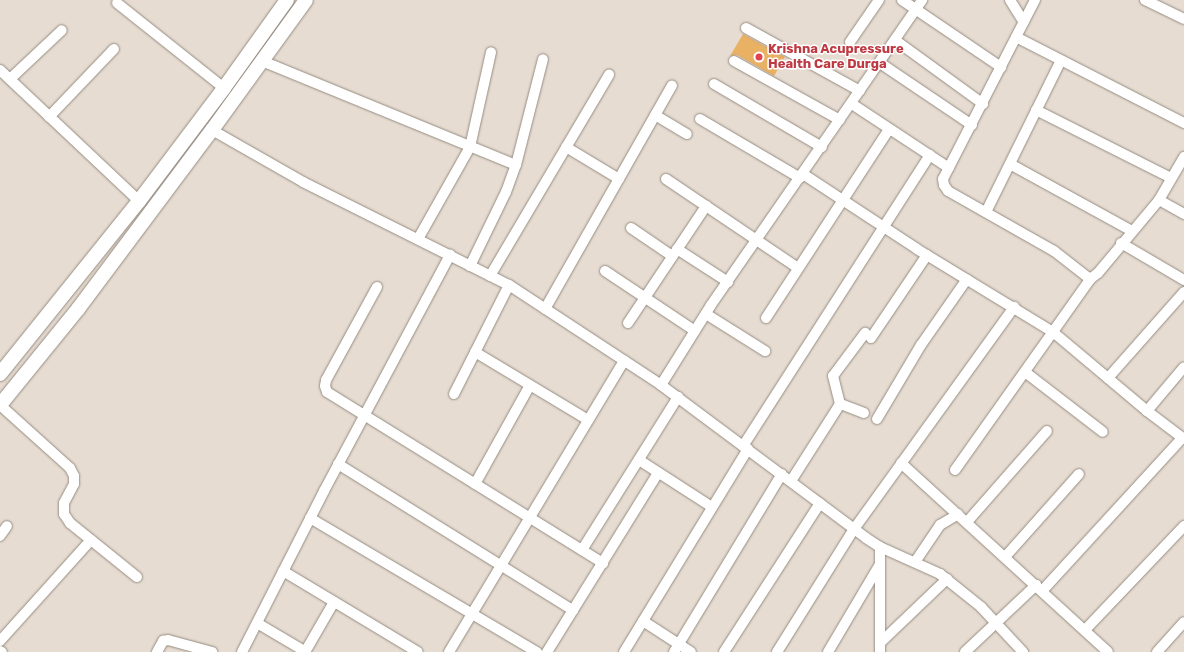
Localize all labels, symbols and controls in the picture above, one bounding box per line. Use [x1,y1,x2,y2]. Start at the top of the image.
place label: Krishna Acupressure Health Care Durga [768,42,904,73]
marker: Krishna Acupressure Health Care Durga [753,51,765,63]

